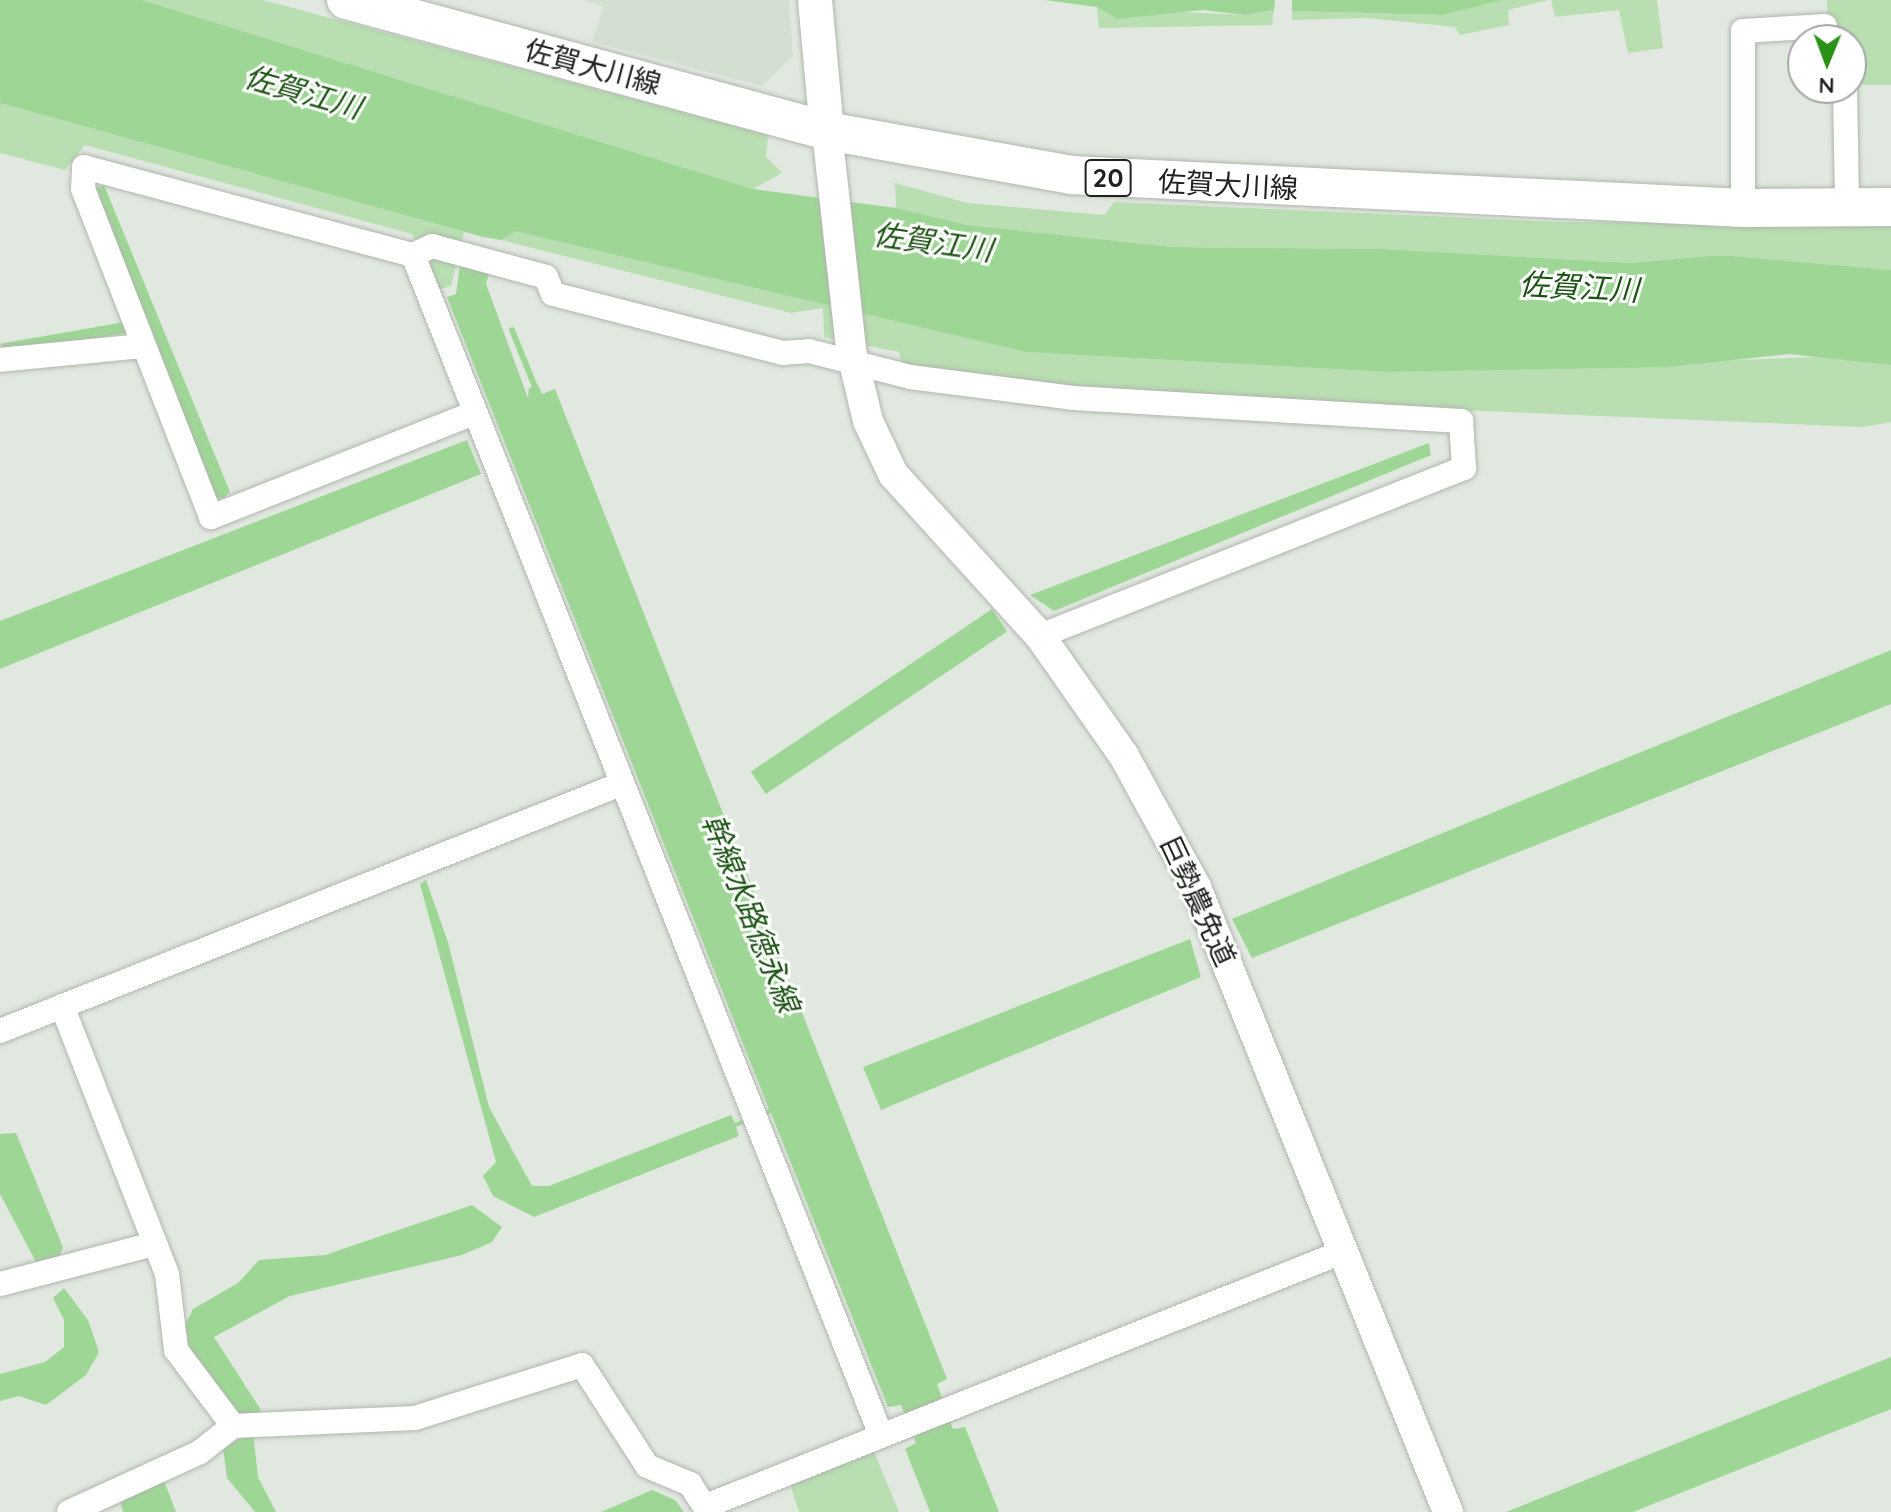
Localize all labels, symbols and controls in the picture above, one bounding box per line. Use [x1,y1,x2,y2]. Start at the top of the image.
north arrow [1787,24,1867,104]
street label: 佐賀大川線 [521,33,665,101]
water label: 佐賀江川 [240,58,366,126]
text: N [1818,72,1835,100]
road number: 20 [1084,156,1132,200]
street label: 佐賀大川線 [1157,165,1299,205]
water label: 佐賀江川 [871,216,995,268]
water label: 佐賀江川 [1518,266,1640,308]
water label: 幹線水路徳永線 [695,809,807,1017]
street label: 巨勢農免道 [1153,830,1243,972]

